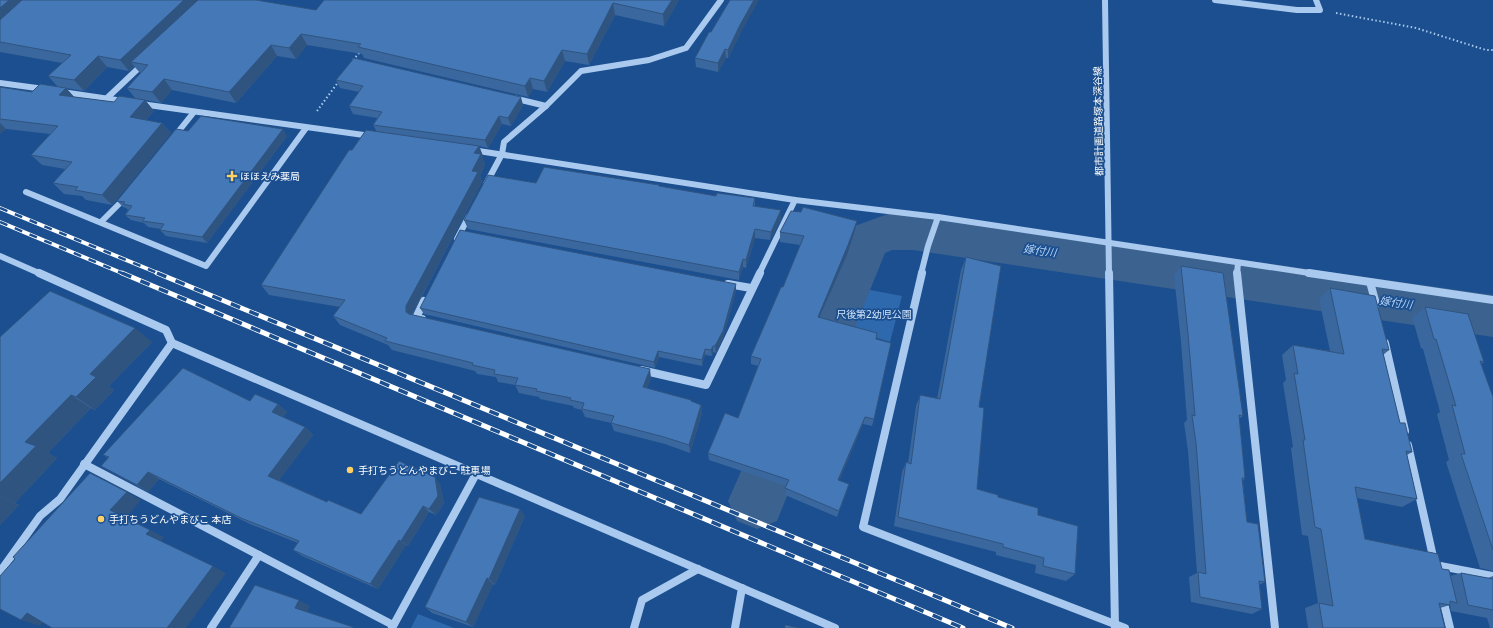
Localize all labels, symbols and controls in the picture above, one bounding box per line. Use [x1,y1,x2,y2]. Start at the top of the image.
street label: 都市計画道路塚本深谷線 [1090,66,1106,176]
place label: ほほえみ薬局 [240,169,300,183]
marker: ほほえみ薬局 [227,171,237,181]
water label: 嫁付川 [1023,240,1058,260]
water label: 嫁付川 [1379,292,1414,312]
park label: 尺後第2幼児公園 [836,307,912,321]
place label: 手打ちうどんやまびこ 駐車場 [358,463,491,477]
marker: 手打ちうどんやまびこ 駐車場 [345,465,355,475]
place label: 手打ちうどんやまびこ 本店 [109,512,232,526]
marker: 手打ちうどんやまびこ 本店 [96,514,106,524]

